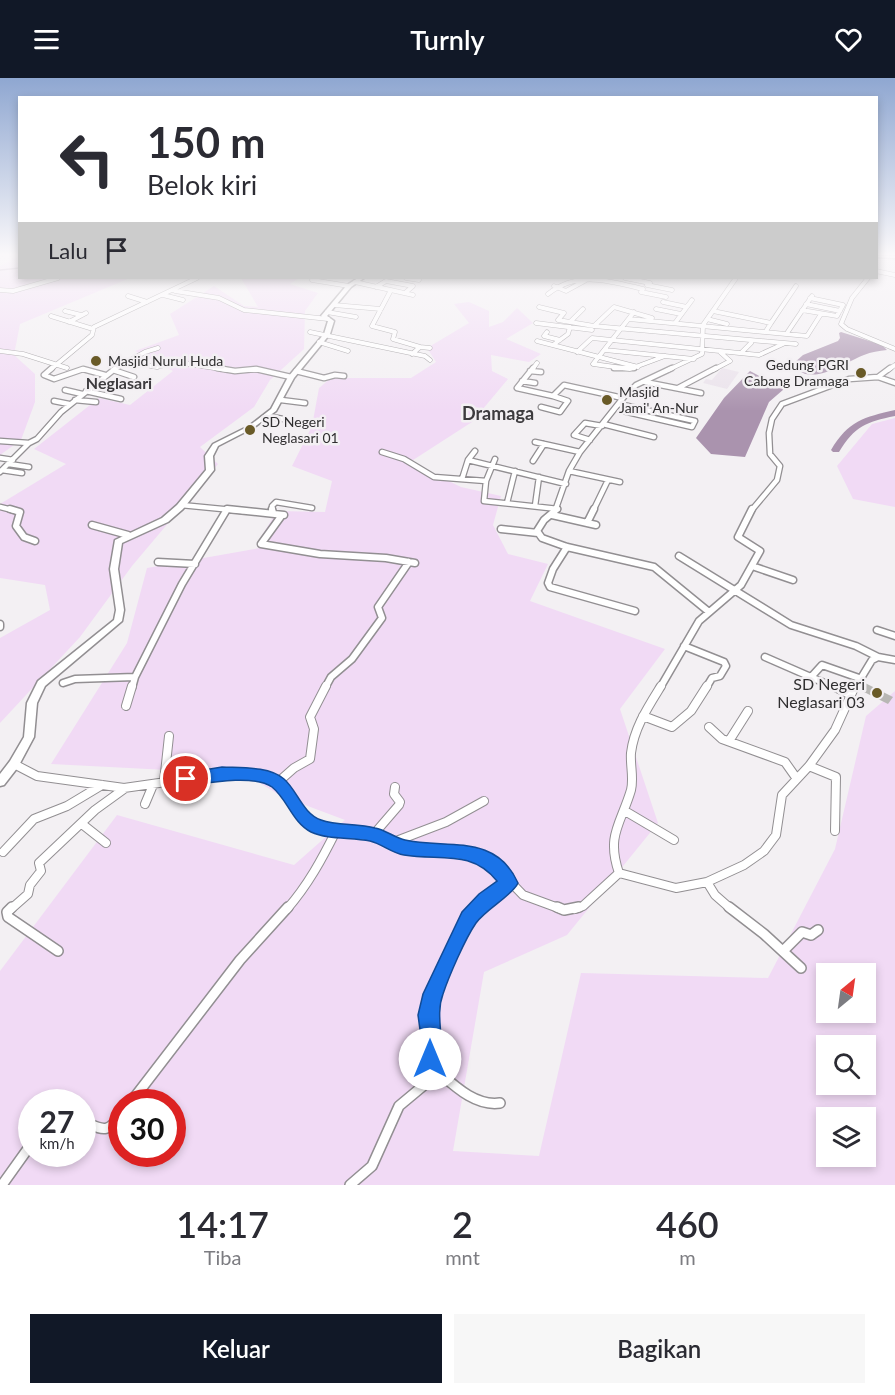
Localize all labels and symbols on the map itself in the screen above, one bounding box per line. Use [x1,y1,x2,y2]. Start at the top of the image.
place label: Masjid Nurul Huda [108,352,223,369]
marker: Masjid Nurul Huda [89,354,103,368]
place label: Gedung PGRI Cabang Dramaga [744,356,849,389]
marker: Gedung PGRI Cabang Dramaga [854,366,868,380]
district label: Neglasari [86,373,152,392]
place label: Masjid Jami' An-Nur [619,383,698,416]
marker: Masjid Jami' An-Nur [600,393,614,407]
district label: Dramaga [462,402,534,424]
place label: SD Negeri Neglasari 01 [262,413,339,446]
marker: SD Negeri Neglasari 01 [243,423,257,437]
place label: SD Negeri Neglasari 03 [777,674,865,711]
marker: SD Negeri Neglasari 03 [870,686,884,700]
pin [160,753,211,804]
north arrow [816,963,876,1023]
position arrow [398,1027,462,1091]
speed limit sign: 30 [108,1089,186,1167]

